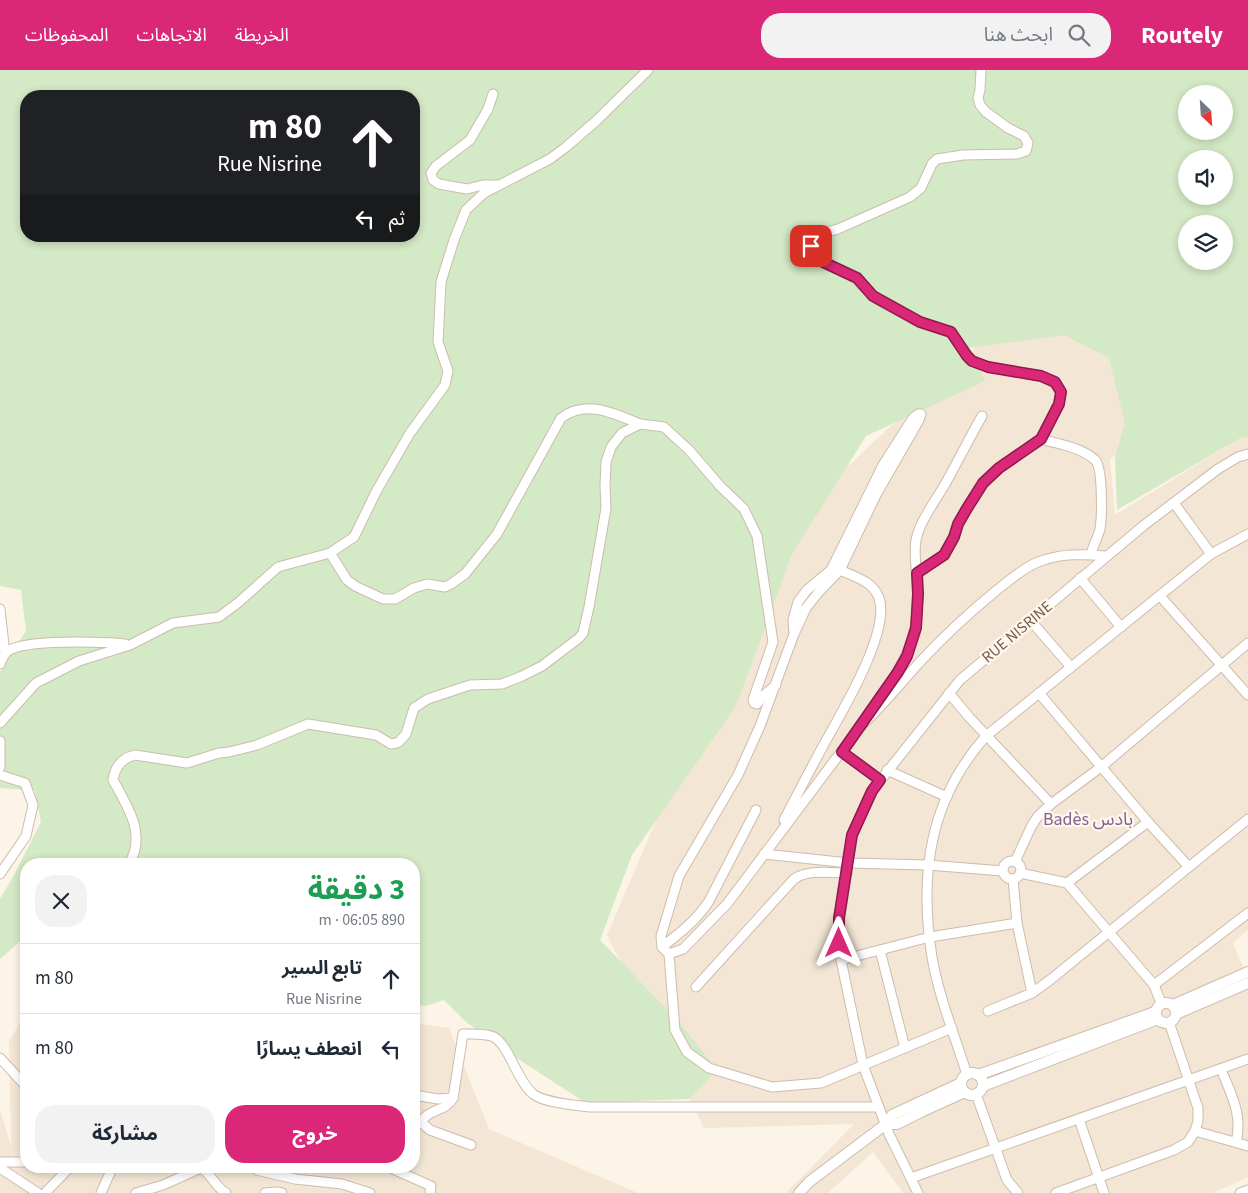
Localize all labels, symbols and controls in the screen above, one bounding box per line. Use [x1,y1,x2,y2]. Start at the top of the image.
search box [761,13,1111,58]
text: Routely [1141,18,1223,53]
icon: search [1065,21,1093,49]
text: ابحث هنا [984,22,1053,49]
text: المحفوظات [25,23,109,48]
text: الاتجاهات [137,23,207,48]
text: الخريطة [235,23,289,48]
north arrow [1178,85,1232,140]
map controls [1178,85,1233,270]
text: 80 m [248,102,322,152]
icon: ahead [340,110,405,175]
text: Rue Nisrine [217,148,322,180]
button: sound [1178,150,1233,205]
icon: left [351,205,379,233]
text: ثم [389,206,405,233]
button: layers [1178,215,1233,270]
pin [790,225,832,267]
icon: arrive [797,232,825,260]
street label: RUE NISRINE [977,596,1057,668]
district label: Badès بادس [1043,807,1133,832]
text: 3 دقيقة [308,868,405,911]
button: close [35,875,87,927]
text: 890 m · 06:05 [318,909,405,931]
position arrow [812,916,864,968]
text: تابع السير [282,955,362,982]
text: 80 m [35,965,73,992]
icon: ahead [377,965,405,993]
text: Rue Nisrine [286,988,362,1010]
text: 80 m [35,1035,73,1062]
icon: left [377,1035,405,1063]
text: انعطف يسارًا [256,1036,362,1063]
button: مشاركة [35,1105,215,1163]
button: خروج [225,1105,405,1163]

